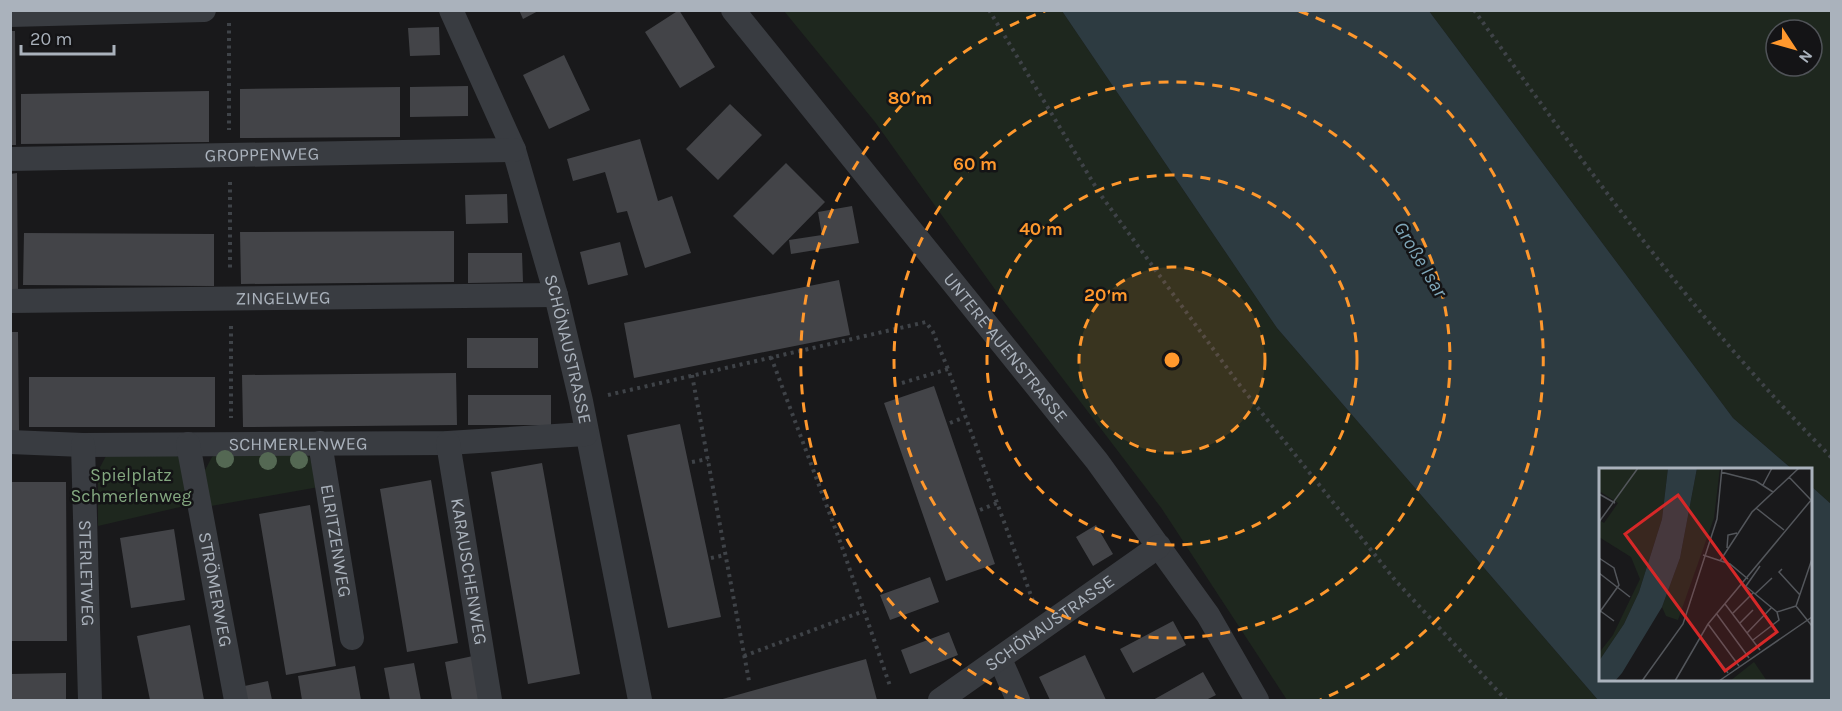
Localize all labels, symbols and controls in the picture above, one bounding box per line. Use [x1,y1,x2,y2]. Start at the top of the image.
scale bar [21,18,114,56]
north arrow [1764,18,1824,78]
text: 20 m [30,28,72,50]
text: N [1795,46,1817,67]
text: 80 m [888,87,932,109]
street label: GROPPENWEG [205,142,319,167]
text: 60 m [953,153,997,175]
water label: Große Isar [1389,217,1453,302]
text: 40 m [1019,218,1063,240]
street label: UNTERE AUENSTRASSE [938,268,1073,427]
street label: SCHÖNAUSTRASSE [540,272,596,426]
text: 20 m [1084,284,1128,306]
street label: ZINGELWEG [235,286,331,310]
centre of rings [1162,350,1182,370]
street label: SCHMERLENWEG [228,432,368,455]
park label: Spielplatz Schmerlenweg [70,464,192,507]
inset map [1599,468,1812,681]
street label: ELRITZENWEG [316,482,356,599]
street label: KARAUSCHENWEG [446,496,492,646]
street label: STERLETWEG [74,519,99,626]
street label: STRÖMERWEG [194,530,237,649]
street label: SCHÖNAUSTRASSE [981,570,1119,676]

